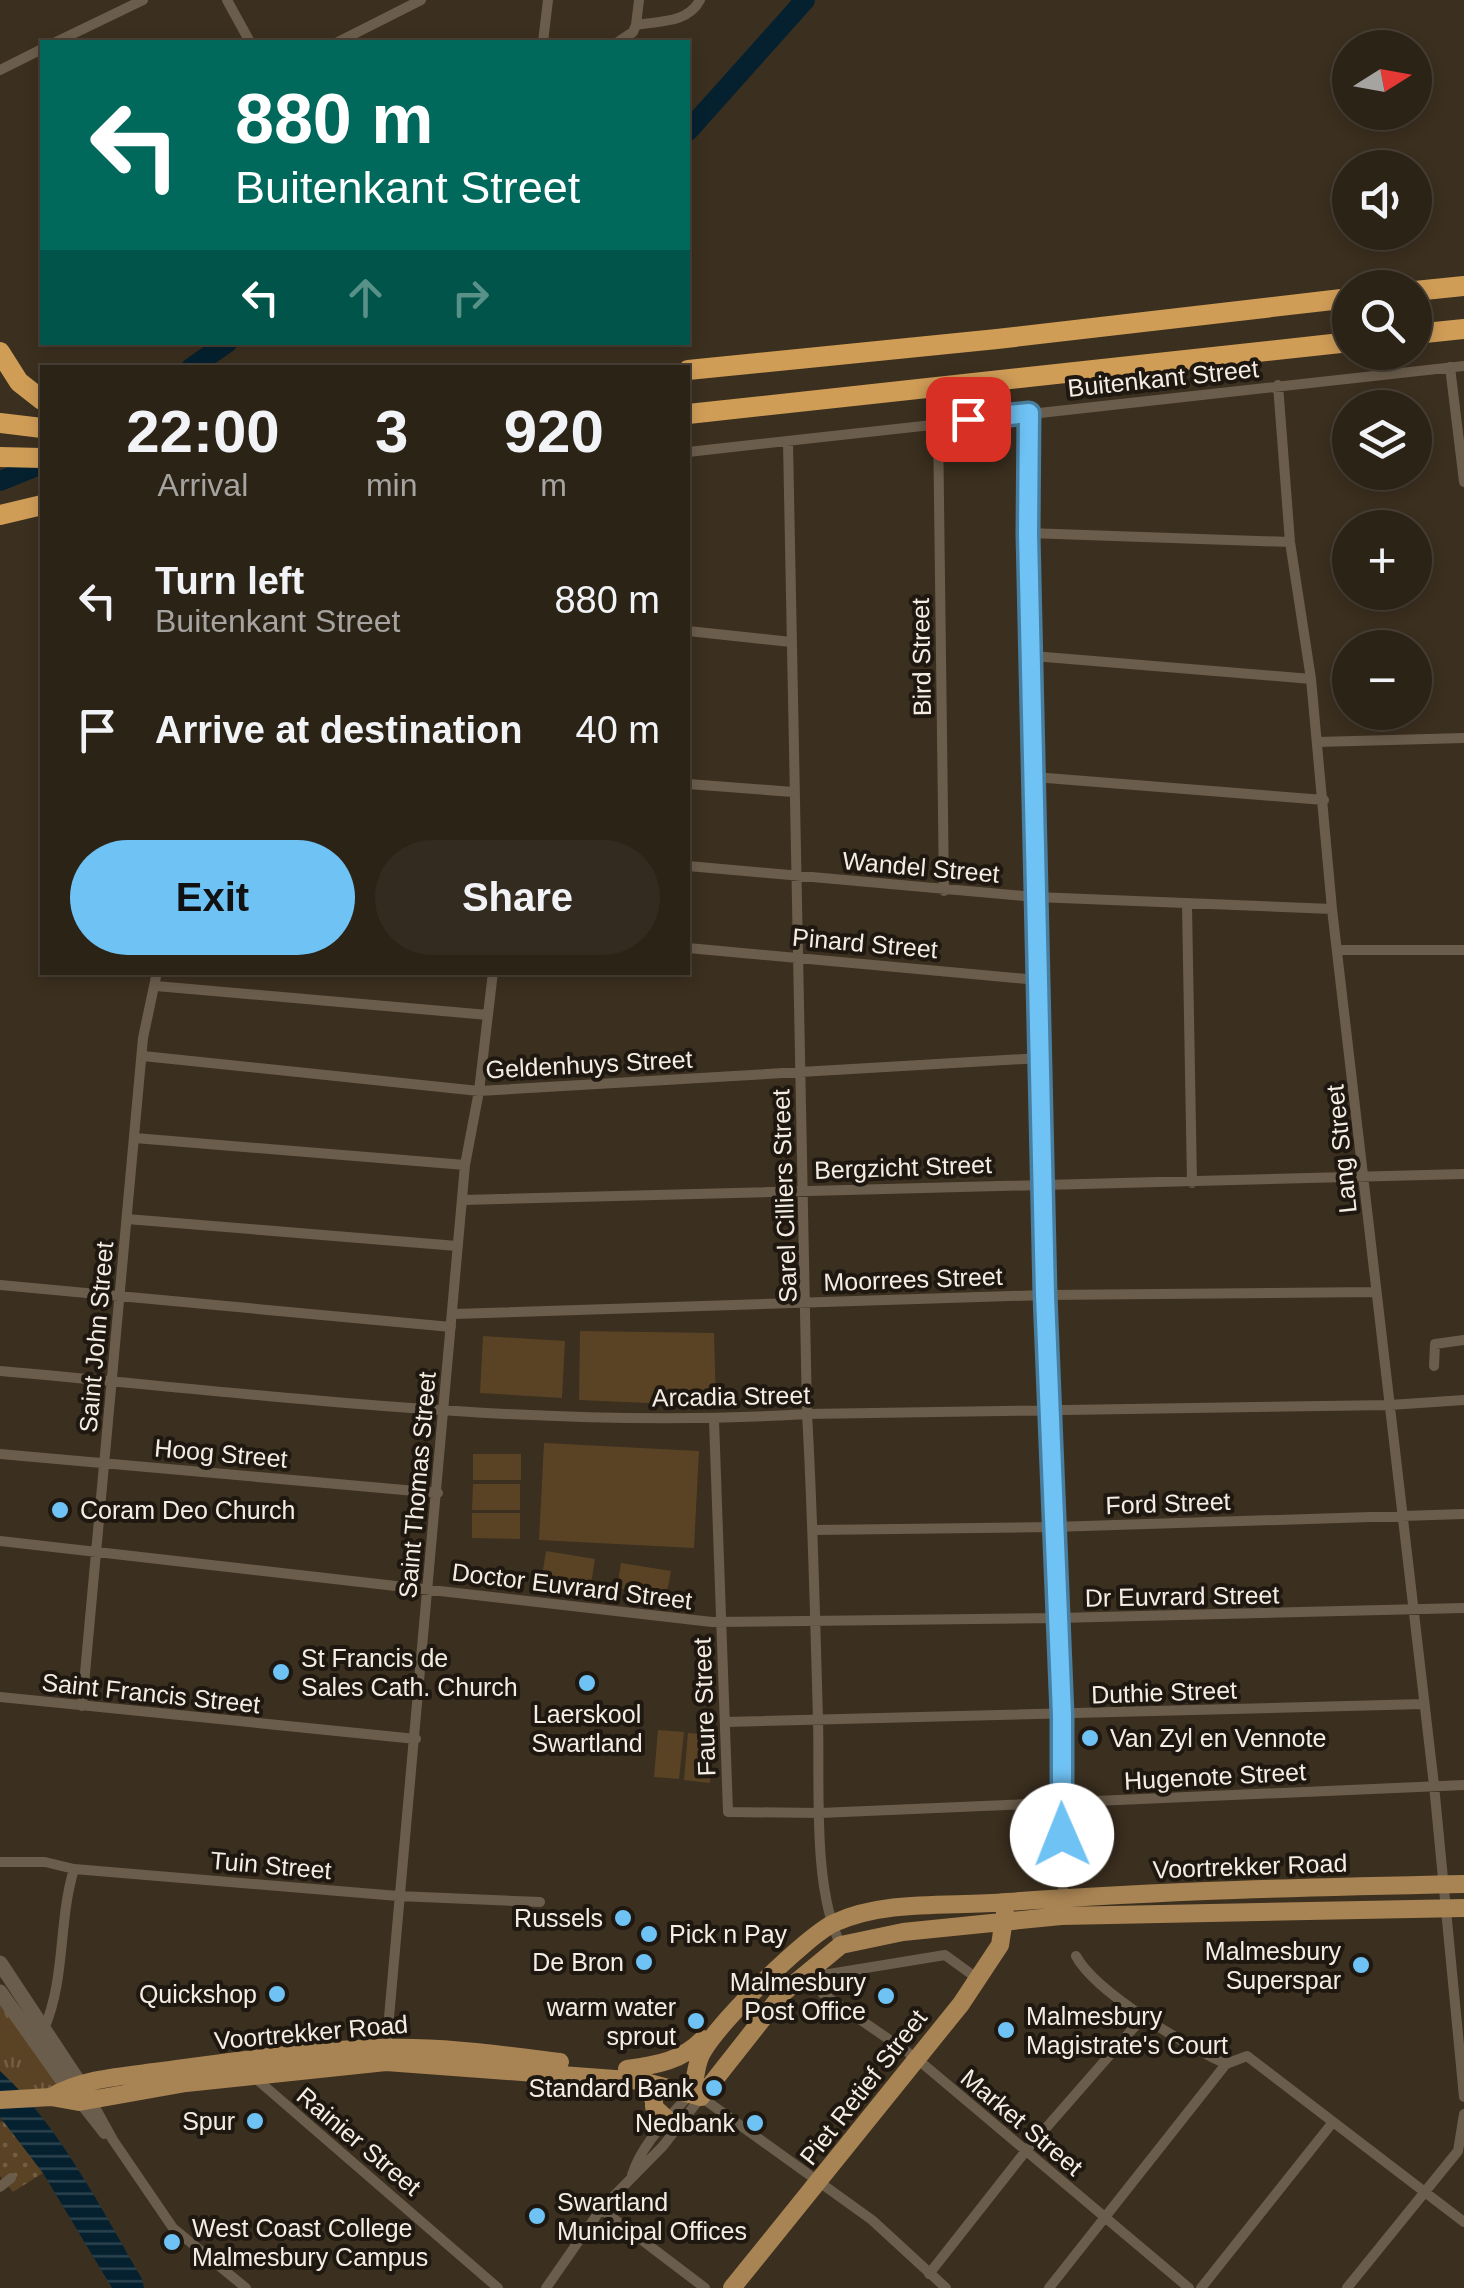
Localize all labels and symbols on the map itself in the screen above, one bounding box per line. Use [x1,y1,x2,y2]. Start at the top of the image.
north arrow [1332,30,1432,130]
street label: Buitenkant Street [1066,354,1260,402]
pin [926,377,1011,462]
street label: Bird Street [906,598,936,716]
street label: Wandel Street [841,846,1001,888]
street label: Pinard Street [791,923,939,963]
street label: Geldenhuys Street [485,1045,693,1083]
street label: Lang Street [1320,1083,1362,1215]
street label: Sarel Cilliers Street [766,1089,802,1303]
street label: Bergzicht Street [814,1150,992,1184]
street label: Saint John Street [74,1240,118,1434]
street label: Moorrees Street [823,1262,1003,1296]
street label: Saint Thomas Street [393,1370,441,1600]
street label: Arcadia Street [652,1381,810,1411]
street label: Hoog Street [153,1433,289,1473]
street label: Ford Street [1105,1487,1231,1519]
place label: Coram Deo Church [80,1496,295,1524]
marker: Coram Deo Church [49,1499,71,1521]
street label: Doctor Euvrard Street [450,1557,694,1615]
street label: Dr Euvrard Street [1085,1580,1280,1612]
street label: Faure Street [688,1637,720,1777]
place label: St Francis de Sales Cath. Church [301,1644,518,1701]
marker: St Francis de Sales Cath. Church [270,1661,292,1683]
street label: Saint Francis Street [40,1668,262,1718]
marker: Laerskool Swartland [576,1672,598,1694]
street label: Duthie Street [1091,1675,1237,1709]
place label: Laerskool Swartland [531,1700,643,1757]
place label: Van Zyl en Vennote [1110,1724,1326,1752]
marker: Van Zyl en Vennote [1079,1727,1101,1749]
street label: Hugenote Street [1123,1757,1307,1795]
position arrow [1010,1783,1114,1887]
street label: Tuin Street [209,1846,333,1884]
street label: Voortrekker Road [1152,1849,1348,1883]
place label: Russels [514,1904,603,1932]
marker: Russels [612,1907,634,1929]
place label: Pick n Pay [669,1920,788,1948]
marker: Pick n Pay [638,1923,660,1945]
place label: Malmesbury Superspar [1205,1937,1341,1994]
place label: De Bron [532,1948,624,1976]
marker: De Bron [633,1951,655,1973]
marker: Malmesbury Superspar [1350,1954,1372,1976]
place label: Malmesbury Post Office [730,1968,866,2025]
place label: Quickshop [139,1980,257,2008]
marker: Quickshop [266,1983,288,2005]
marker: Malmesbury Post Office [875,1985,897,2007]
place label: warm water sprout [546,1993,676,2050]
place label: Malmesbury Magistrate's Court [1026,2002,1228,2059]
street label: Piet Retief Street [794,2004,932,2170]
street label: Voortrekker Road [213,2010,409,2054]
marker: warm water sprout [685,2010,707,2032]
marker: Malmesbury Magistrate's Court [995,2019,1017,2041]
street label: Market Street [956,2063,1089,2181]
place label: Standard Bank [529,2074,694,2102]
marker: Standard Bank [703,2077,725,2099]
street label: Rainier Street [291,2081,427,2201]
place label: Spur [182,2107,235,2135]
place label: Nedbank [635,2109,735,2137]
marker: Spur [244,2110,266,2132]
marker: Nedbank [744,2112,766,2134]
place label: Swartland Municipal Offices [557,2188,747,2245]
marker: Swartland Municipal Offices [526,2205,548,2227]
place label: West Coast College Malmesbury Campus [192,2214,428,2271]
marker: West Coast College Malmesbury Campus [161,2231,183,2253]

